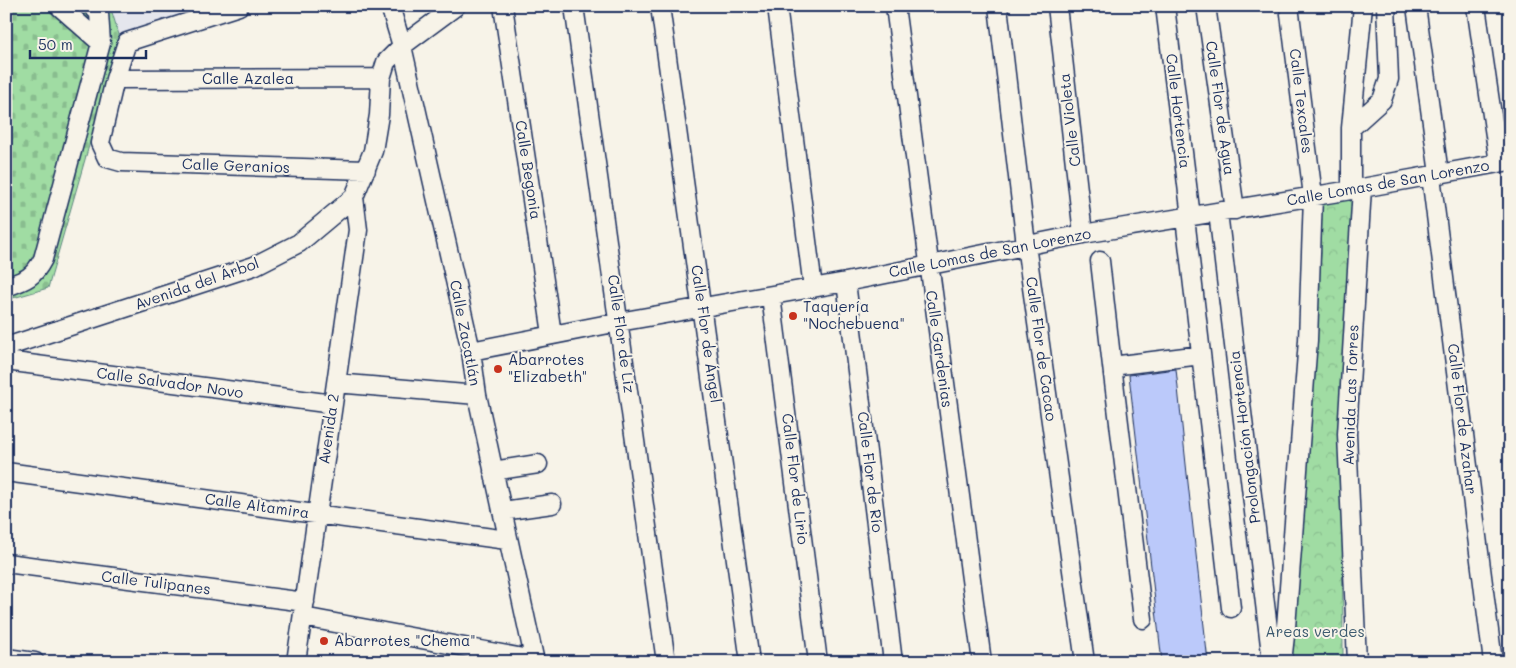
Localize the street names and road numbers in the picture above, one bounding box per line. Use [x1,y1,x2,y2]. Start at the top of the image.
street label: Calle Flor de Agua [1202,39,1240,176]
street label: Calle Texcales [1286,47,1318,154]
street label: Calle Hortencia [1162,52,1196,170]
street label: Calle Azalea [202,68,294,88]
street label: Calle Violeta [1053,72,1085,168]
street label: Calle Begonia [511,119,547,221]
street label: Calle Geranios [182,153,290,177]
street label: Calle Lomas de San Lorenzo [1285,154,1491,210]
street label: Calle Lomas de San Lorenzo [887,223,1093,281]
street label: Avenida del Árbol [132,252,261,314]
street label: Calle Flor de Ángel [687,264,727,404]
street label: Calle Flor de Liz [604,273,640,394]
street label: Calle Flor de Cacao [1022,275,1062,423]
street label: Calle Zacatlán [446,278,486,387]
street label: Calle Gardenias [922,289,958,409]
street label: Avenida Las Torres [1338,324,1362,466]
street label: Calle Flor de Azahar [1444,342,1482,496]
street label: Prolongación Hortencia [1223,350,1265,525]
street label: Calle Salvador Novo [95,362,245,402]
street label: Avenida 2 [313,392,343,465]
street label: Calle Flor de Río [854,410,888,534]
street label: Calle Flor de Lirio [778,412,814,546]
street label: Calle Altamira [204,488,311,522]
street label: Calle Tulipanes [100,565,212,599]

